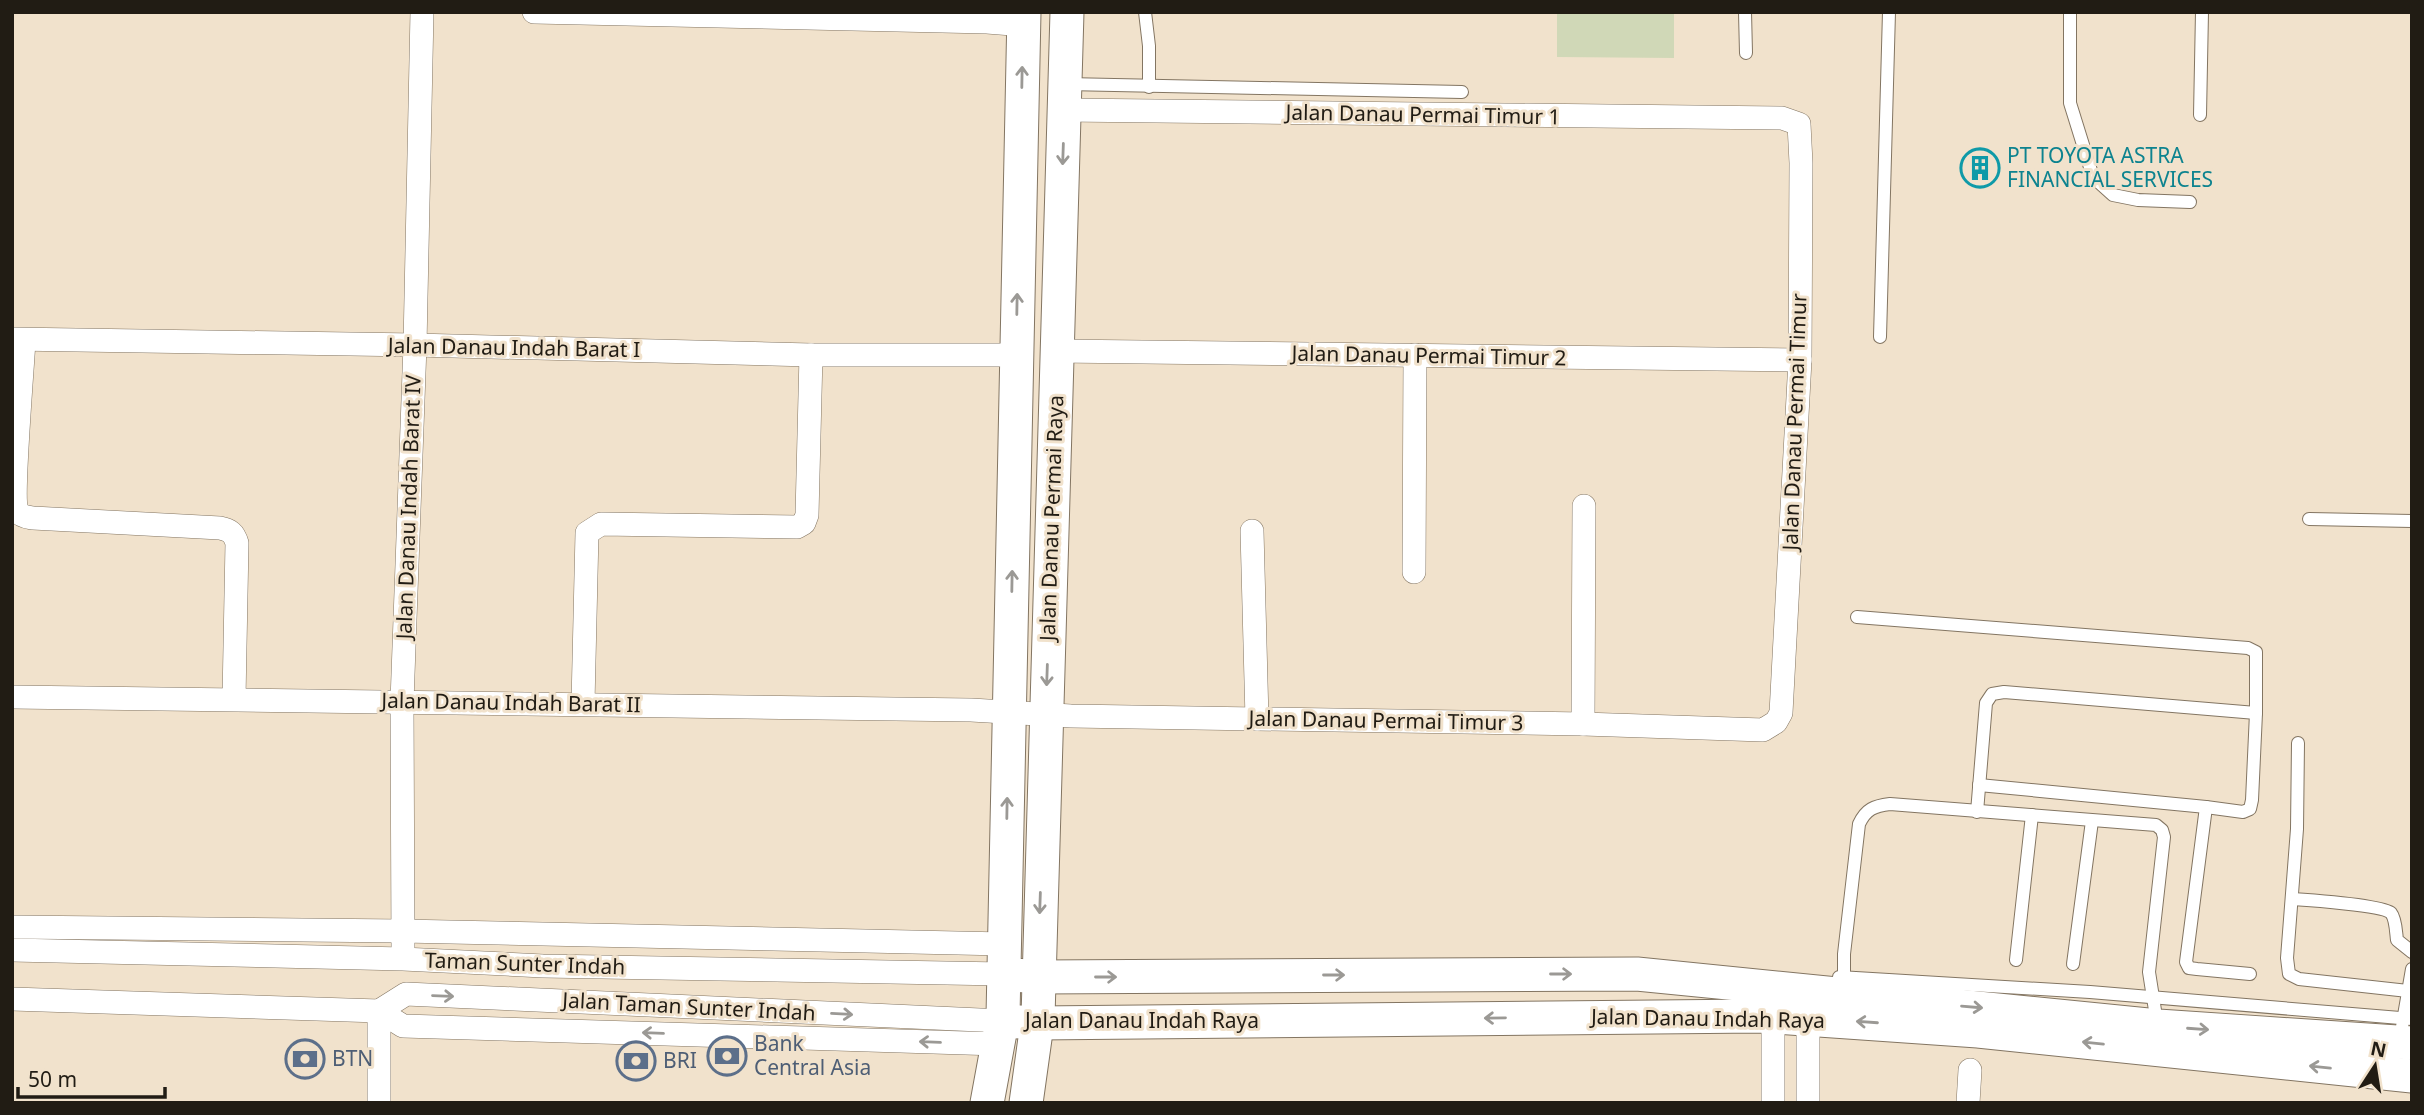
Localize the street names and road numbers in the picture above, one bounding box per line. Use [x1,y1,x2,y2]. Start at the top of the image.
street label: Jalan Danau Permai Timur 1 [1283,98,1561,130]
street label: Jalan Danau Permai Timur [1775,293,1812,553]
street label: Jalan Danau Indah Barat I [386,331,640,363]
street label: Jalan Danau Permai Timur 2 [1289,339,1567,371]
street label: Jalan Danau Indah Barat IV [389,374,427,642]
street label: Jalan Danau Permai Raya [1033,394,1069,644]
street label: Jalan Danau Indah Barat II [379,686,641,718]
street label: Jalan Danau Permai Timur 3 [1246,704,1524,736]
street label: Taman Sunter Indah [424,946,626,980]
street label: Jalan Taman Sunter Indah [560,985,816,1027]
street label: Jalan Danau Indah Raya [1589,1002,1825,1034]
street label: Jalan Danau Indah Raya [1023,1006,1259,1034]

